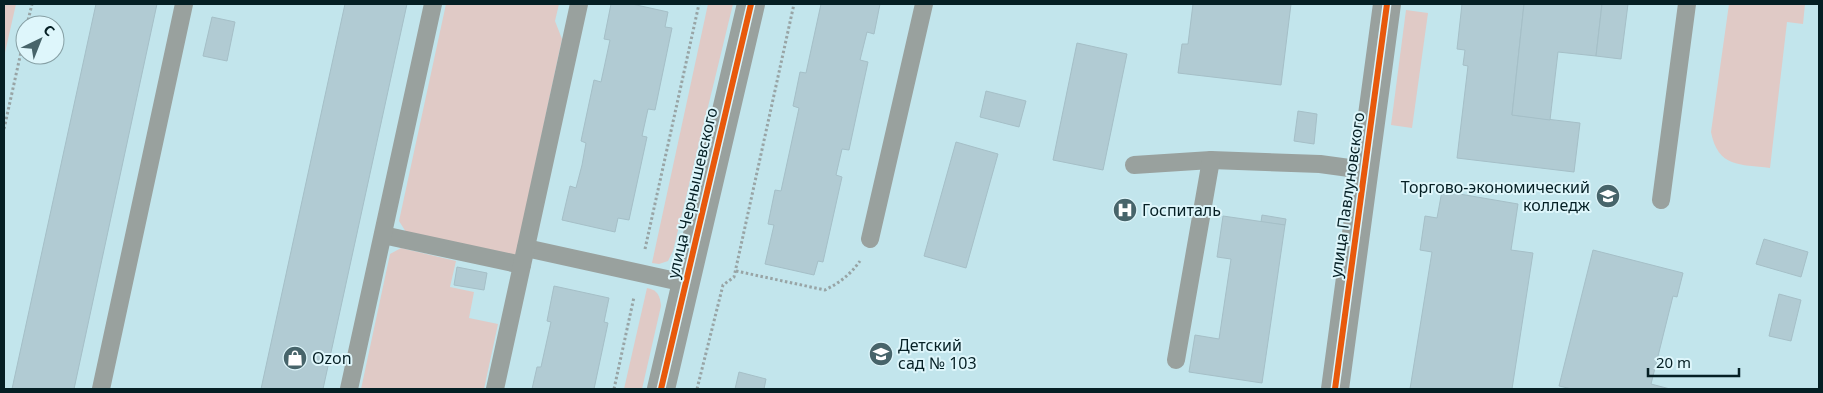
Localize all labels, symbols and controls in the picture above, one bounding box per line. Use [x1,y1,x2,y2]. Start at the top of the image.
north arrow [15,15,65,65]
text: С [39,20,59,40]
street label: улица Чернышевского [662,105,722,281]
street label: улица Павлуновского [1324,111,1370,279]
place label: Торгово-экономический колледж [1401,176,1591,216]
school or university icon: Торгово-экономический колледж [1595,183,1621,209]
hospital icon: Госпиталь [1112,197,1138,223]
place label: Госпиталь [1142,199,1221,221]
place label: Детский сад № 103 [898,334,977,374]
school or university icon: Детский сад № 103 [868,341,894,367]
shop icon: Ozon [282,345,308,371]
scale bar [1648,346,1739,378]
place label: Ozon [312,347,352,369]
text: 20 m [1656,352,1691,372]

